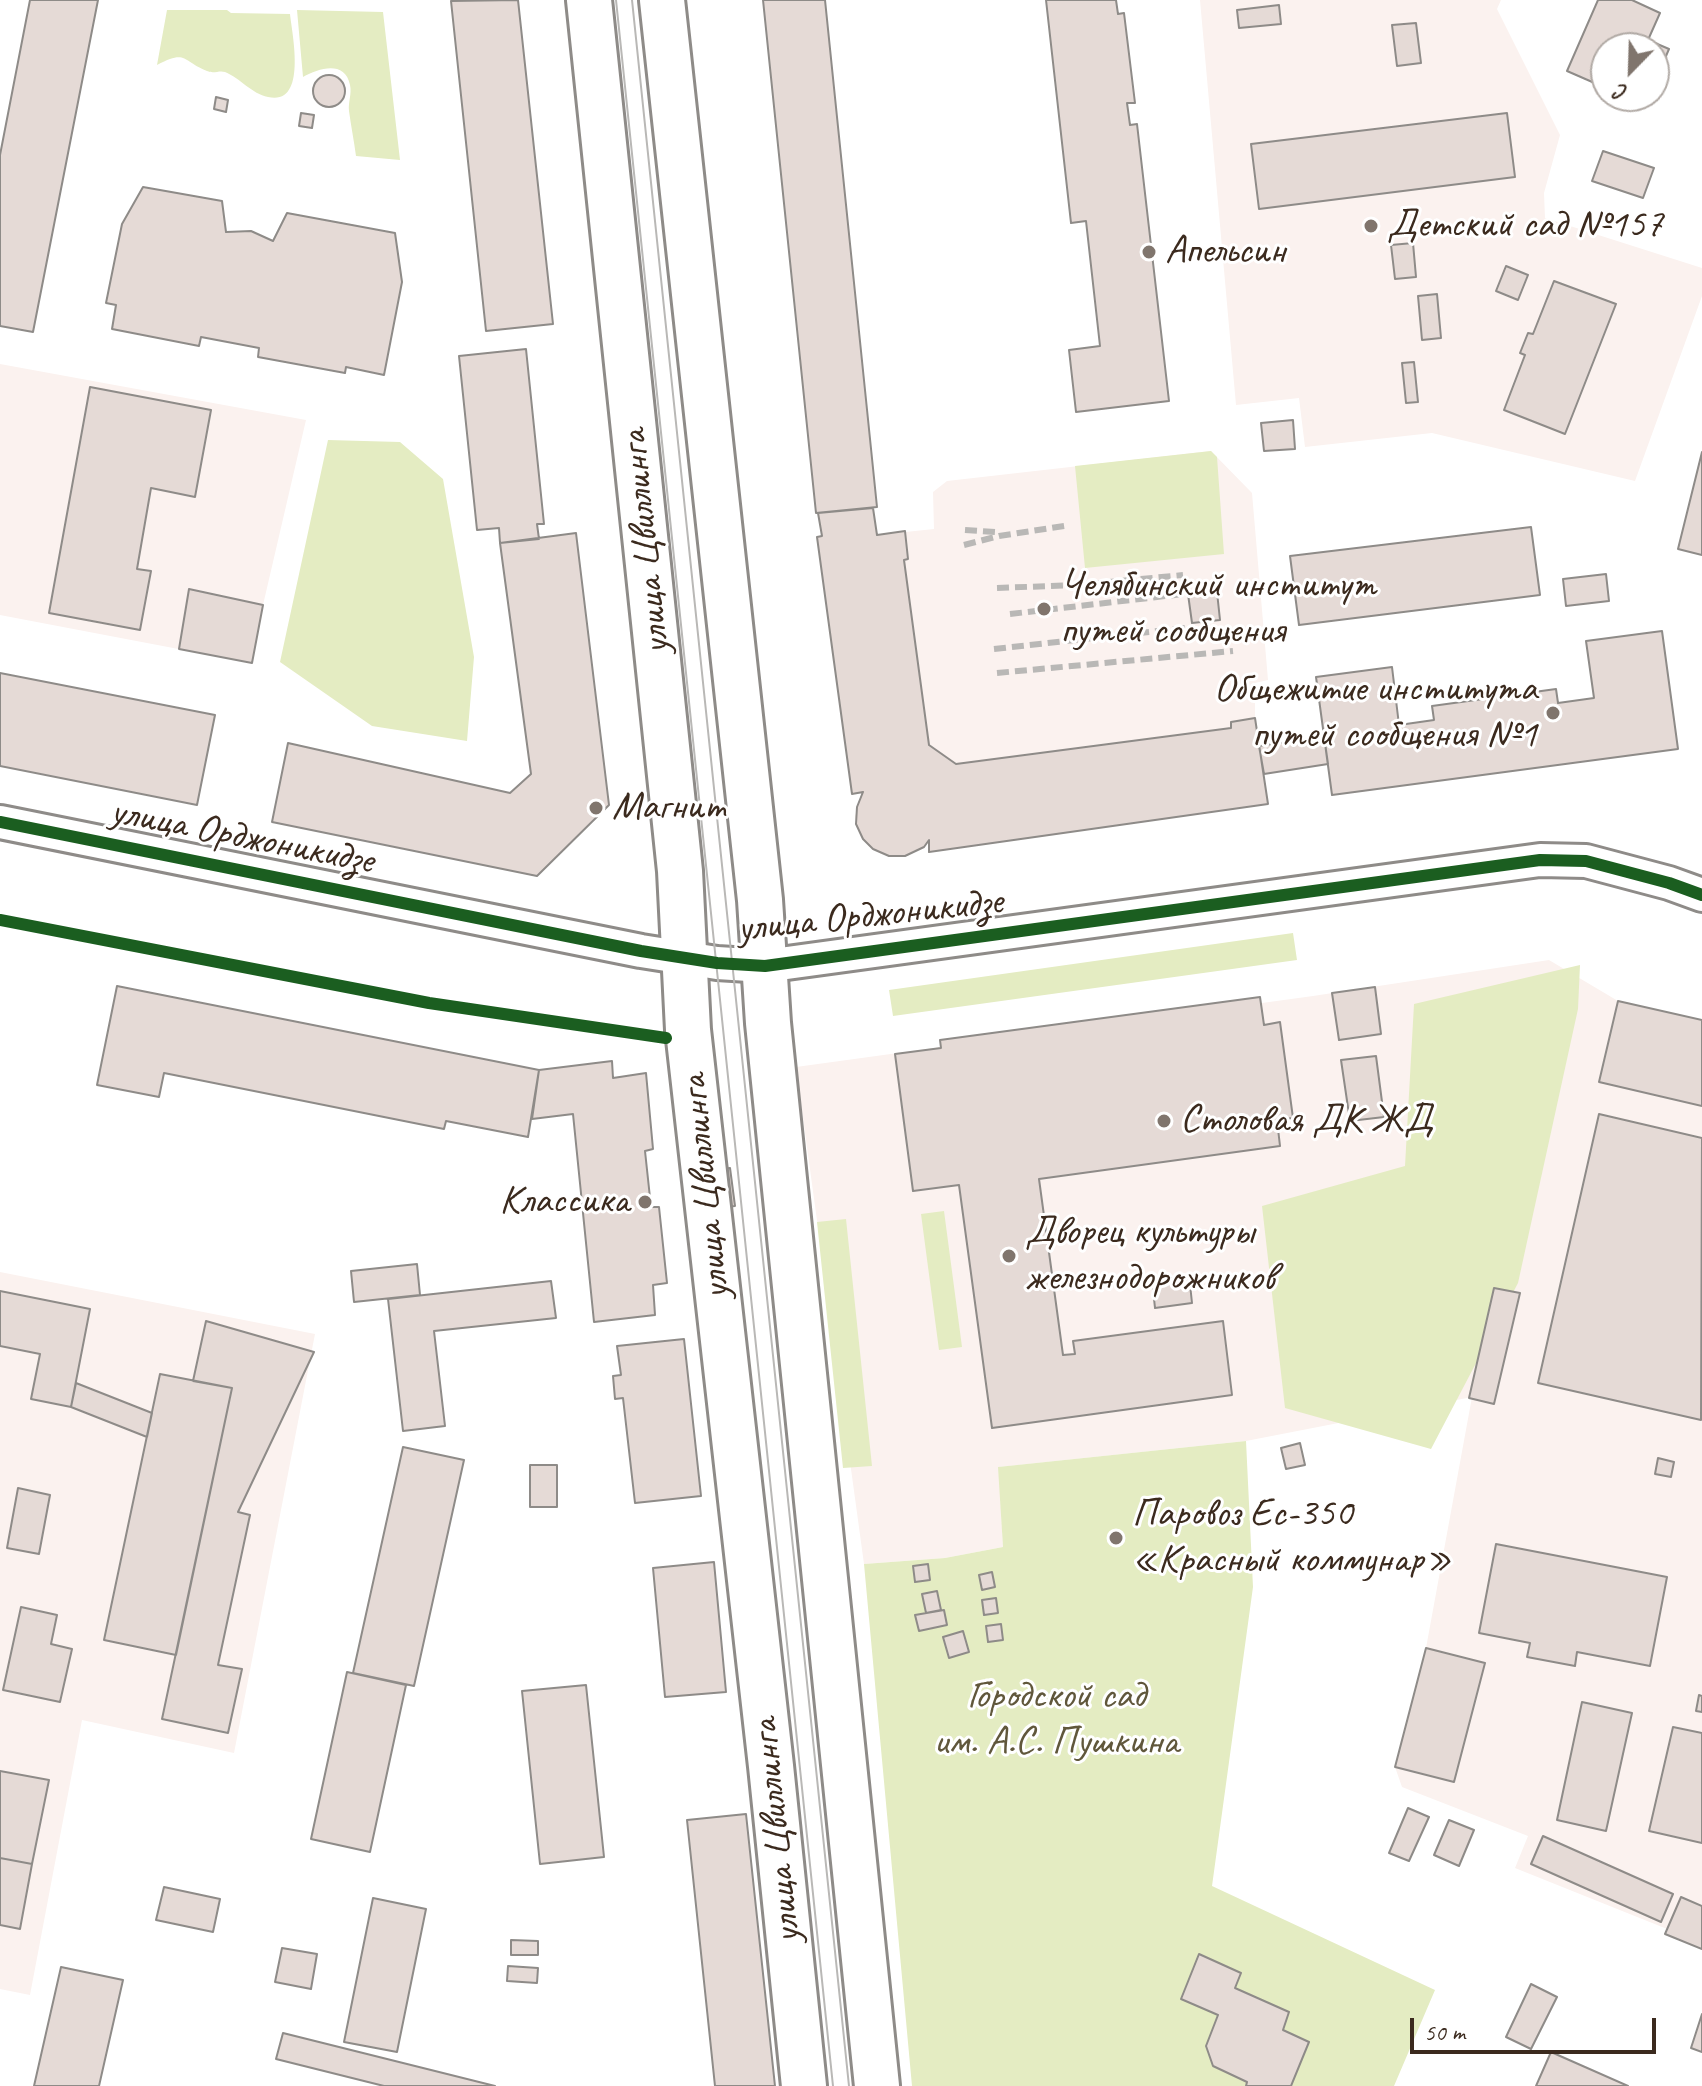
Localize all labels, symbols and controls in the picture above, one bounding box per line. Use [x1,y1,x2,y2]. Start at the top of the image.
north arrow [1590,32,1670,112]
text: С [1611,77,1632,107]
place label: Детский сад №157 [1387,202,1663,250]
marker: Детский сад №157 [1362,217,1380,235]
place label: Апельсин [1165,228,1285,276]
marker: Апельсин [1140,243,1158,261]
street label: улица Цвиллинга [610,427,682,657]
place label: Челябинский институт путей сообщения [1060,562,1376,656]
marker: Челябинский институт путей сообщения [1035,600,1053,618]
place label: Общежитие института путей сообщения №1 [1214,666,1537,760]
marker: Общежитие института путей сообщения №1 [1544,704,1562,722]
place label: Магнит [612,784,726,832]
street label: улица Орджоникидзе [106,788,378,886]
marker: Магнит [587,799,605,817]
street label: улица Орджоникидзе [735,878,1005,954]
street label: улица Цвиллинга [670,1072,742,1302]
place label: Столовая ДК ЖД [1180,1097,1433,1145]
marker: Столовая ДК ЖД [1155,1112,1173,1130]
place label: Классика [500,1178,629,1226]
marker: Классика [636,1193,654,1211]
place label: Дворец культуры железнодорожников [1025,1209,1275,1303]
marker: Дворец культуры железнодорожников [1000,1247,1018,1265]
place label: Паровоз Ес-350 «Красный коммунар» [1132,1491,1452,1585]
marker: Паровоз Ес-350 «Красный коммунар» [1107,1529,1125,1547]
park label: Городской сад им. А.С. Пушкина [934,1673,1178,1767]
street label: улица Цвиллинга [741,1716,813,1946]
scale bar [1414,2002,1660,2052]
text: 50 m [1424,2017,1465,2047]

